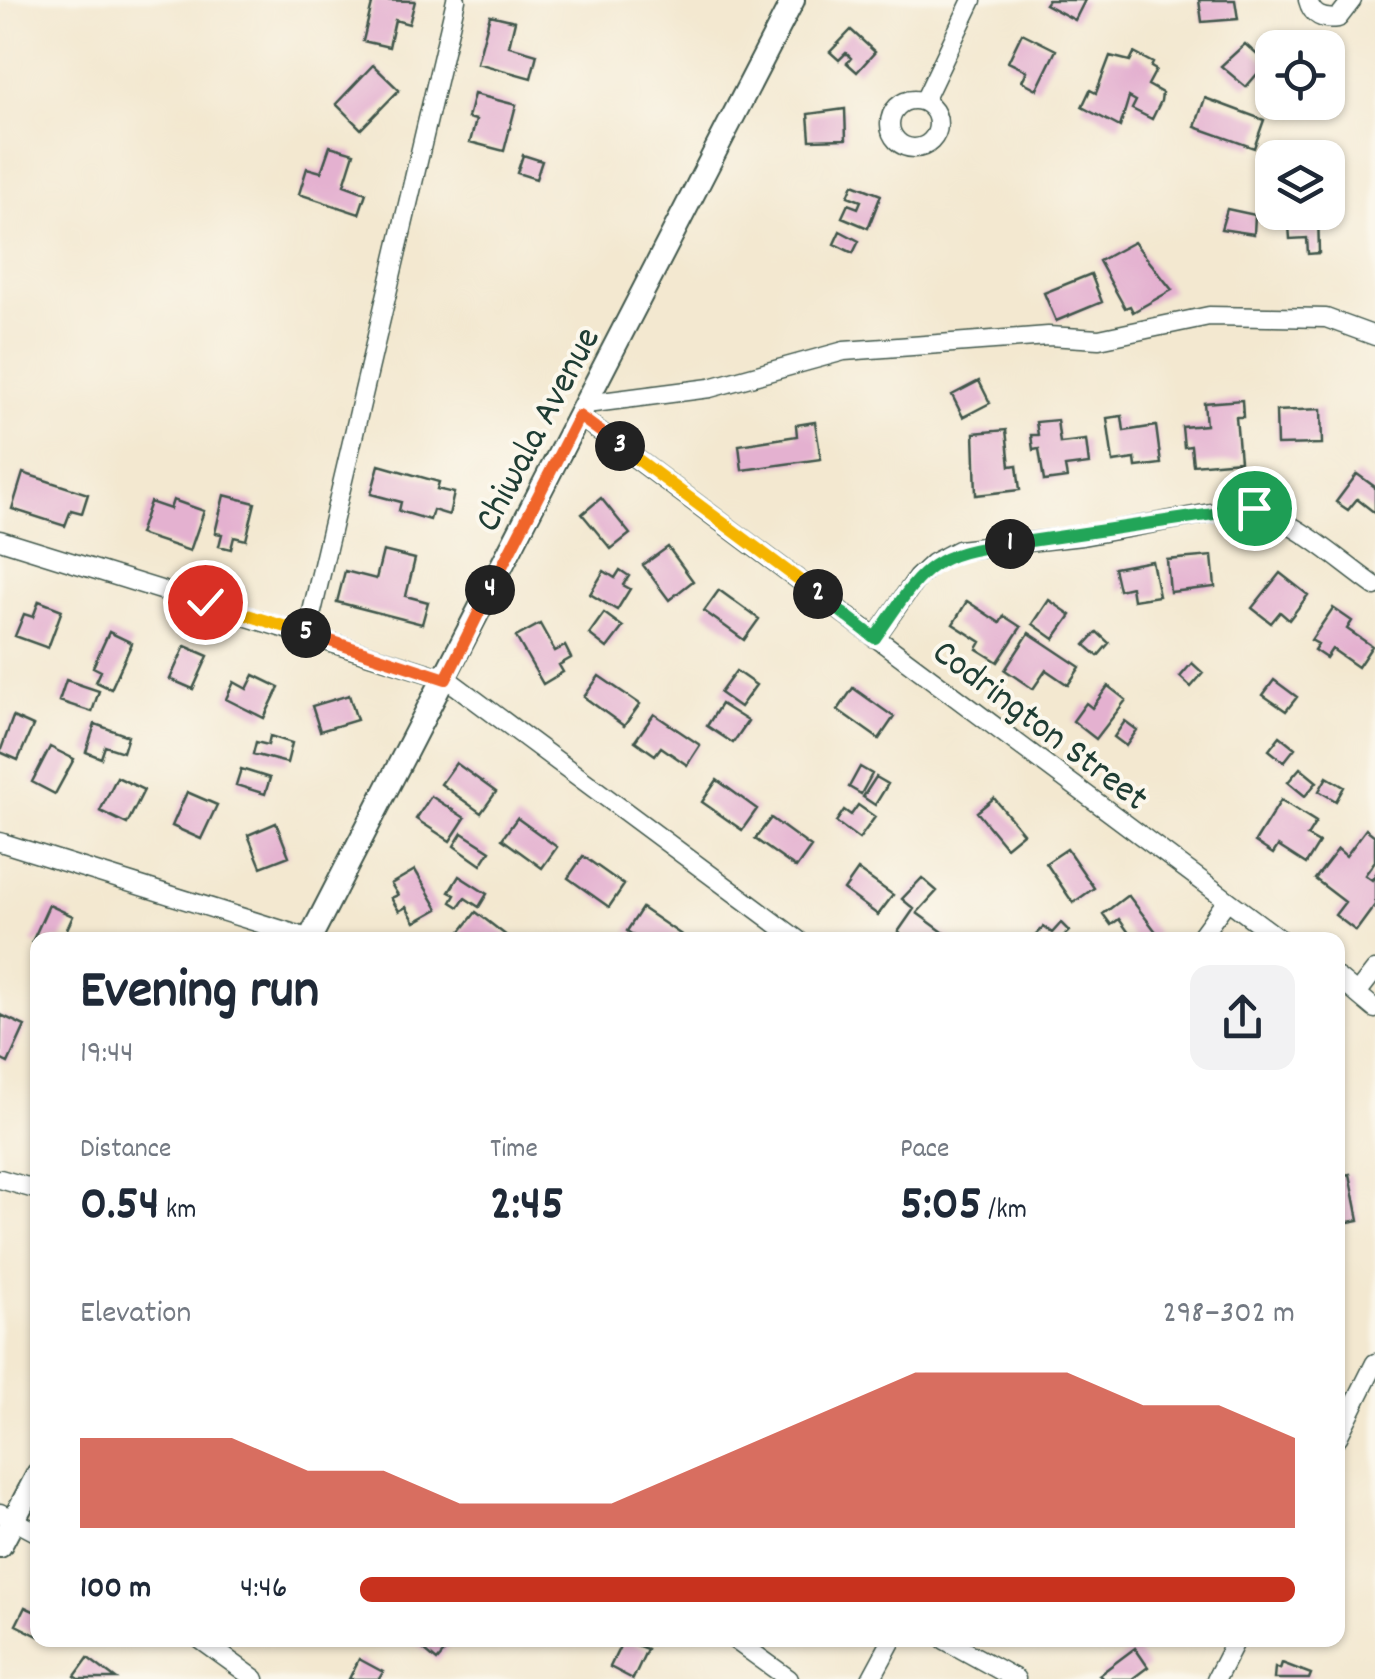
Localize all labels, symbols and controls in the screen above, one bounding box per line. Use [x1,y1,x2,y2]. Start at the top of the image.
map controls [1255,30,1345,230]
button: locate [1255,30,1345,120]
button: layers [1255,140,1345,230]
street label: Chiwala Avenue [463,318,617,543]
pin: 3 [595,421,645,471]
text: 3 [614,426,626,466]
pin [1212,466,1297,551]
icon: arrive [1227,481,1282,536]
pin: 1 [985,519,1035,569]
text: 1 [1007,524,1013,564]
pin [163,560,248,645]
pin: 4 [465,565,515,615]
pin: 2 [793,569,843,619]
text: 4 [484,570,496,610]
text: 2 [812,574,824,614]
icon: check [178,575,233,630]
pin: 5 [281,608,331,658]
text: 5 [300,613,312,653]
street label: Codrington Street [919,628,1158,827]
text: Evening run [80,955,319,1034]
button: share [1190,965,1295,1070]
text: 19:44 [80,1032,134,1078]
text: Distance [80,1131,171,1171]
text: Time [490,1131,538,1171]
text: Pace [900,1131,949,1171]
text: 0.54 [80,1171,159,1243]
text: 2:45 [490,1171,564,1243]
text: 5:05 [900,1171,982,1243]
text: km [159,1192,197,1232]
text: /km [982,1192,1027,1232]
text: Elevation [80,1292,191,1338]
text: 298–302 m [1163,1292,1295,1338]
text: 100 m [80,1567,151,1613]
text: 4:46 [240,1567,288,1613]

